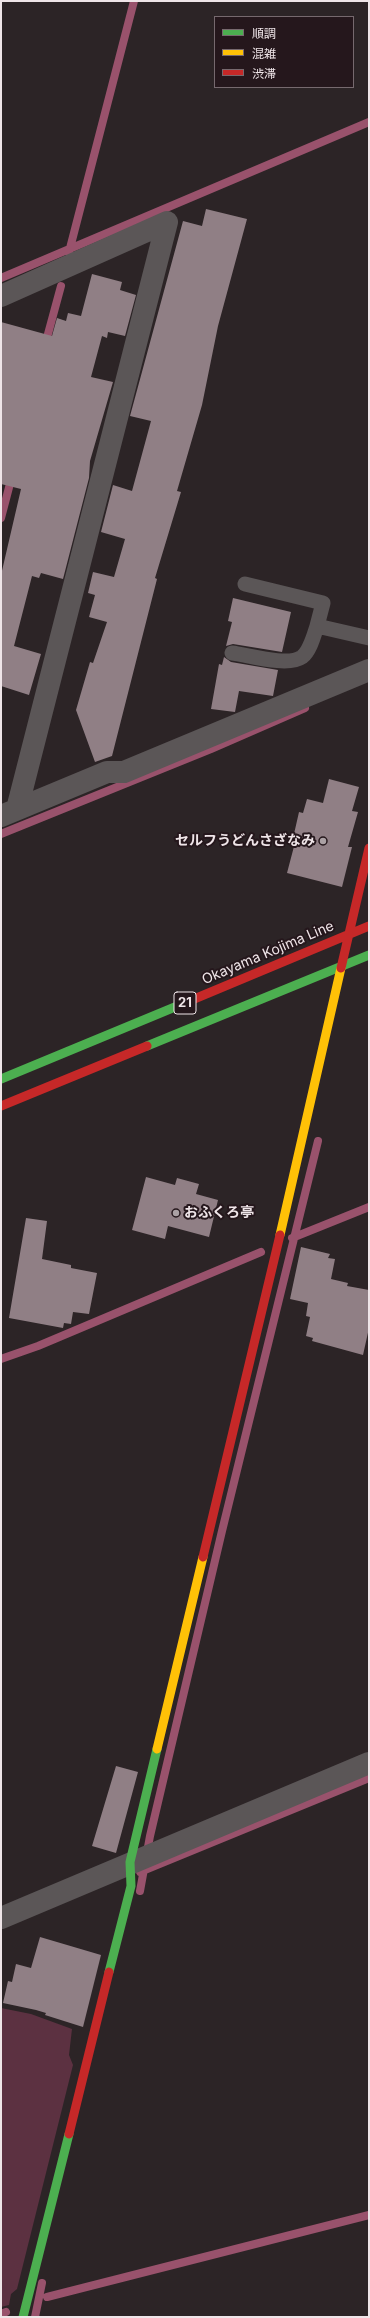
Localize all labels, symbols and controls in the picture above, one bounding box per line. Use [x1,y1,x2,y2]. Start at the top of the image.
legend [214,16,354,88]
text: 順調 [252,26,276,41]
text: 混雑 [252,46,276,61]
text: 渋滞 [252,66,276,81]
place label: セルフうどんさざなみ [175,833,315,849]
marker: セルフうどんさざなみ [318,836,328,846]
street label: Okayama Kojima Line [200,918,336,988]
road number: 21 [174,992,196,1014]
place label: おふくろ亭 [184,1205,254,1221]
marker: おふくろ亭 [171,1208,181,1218]

